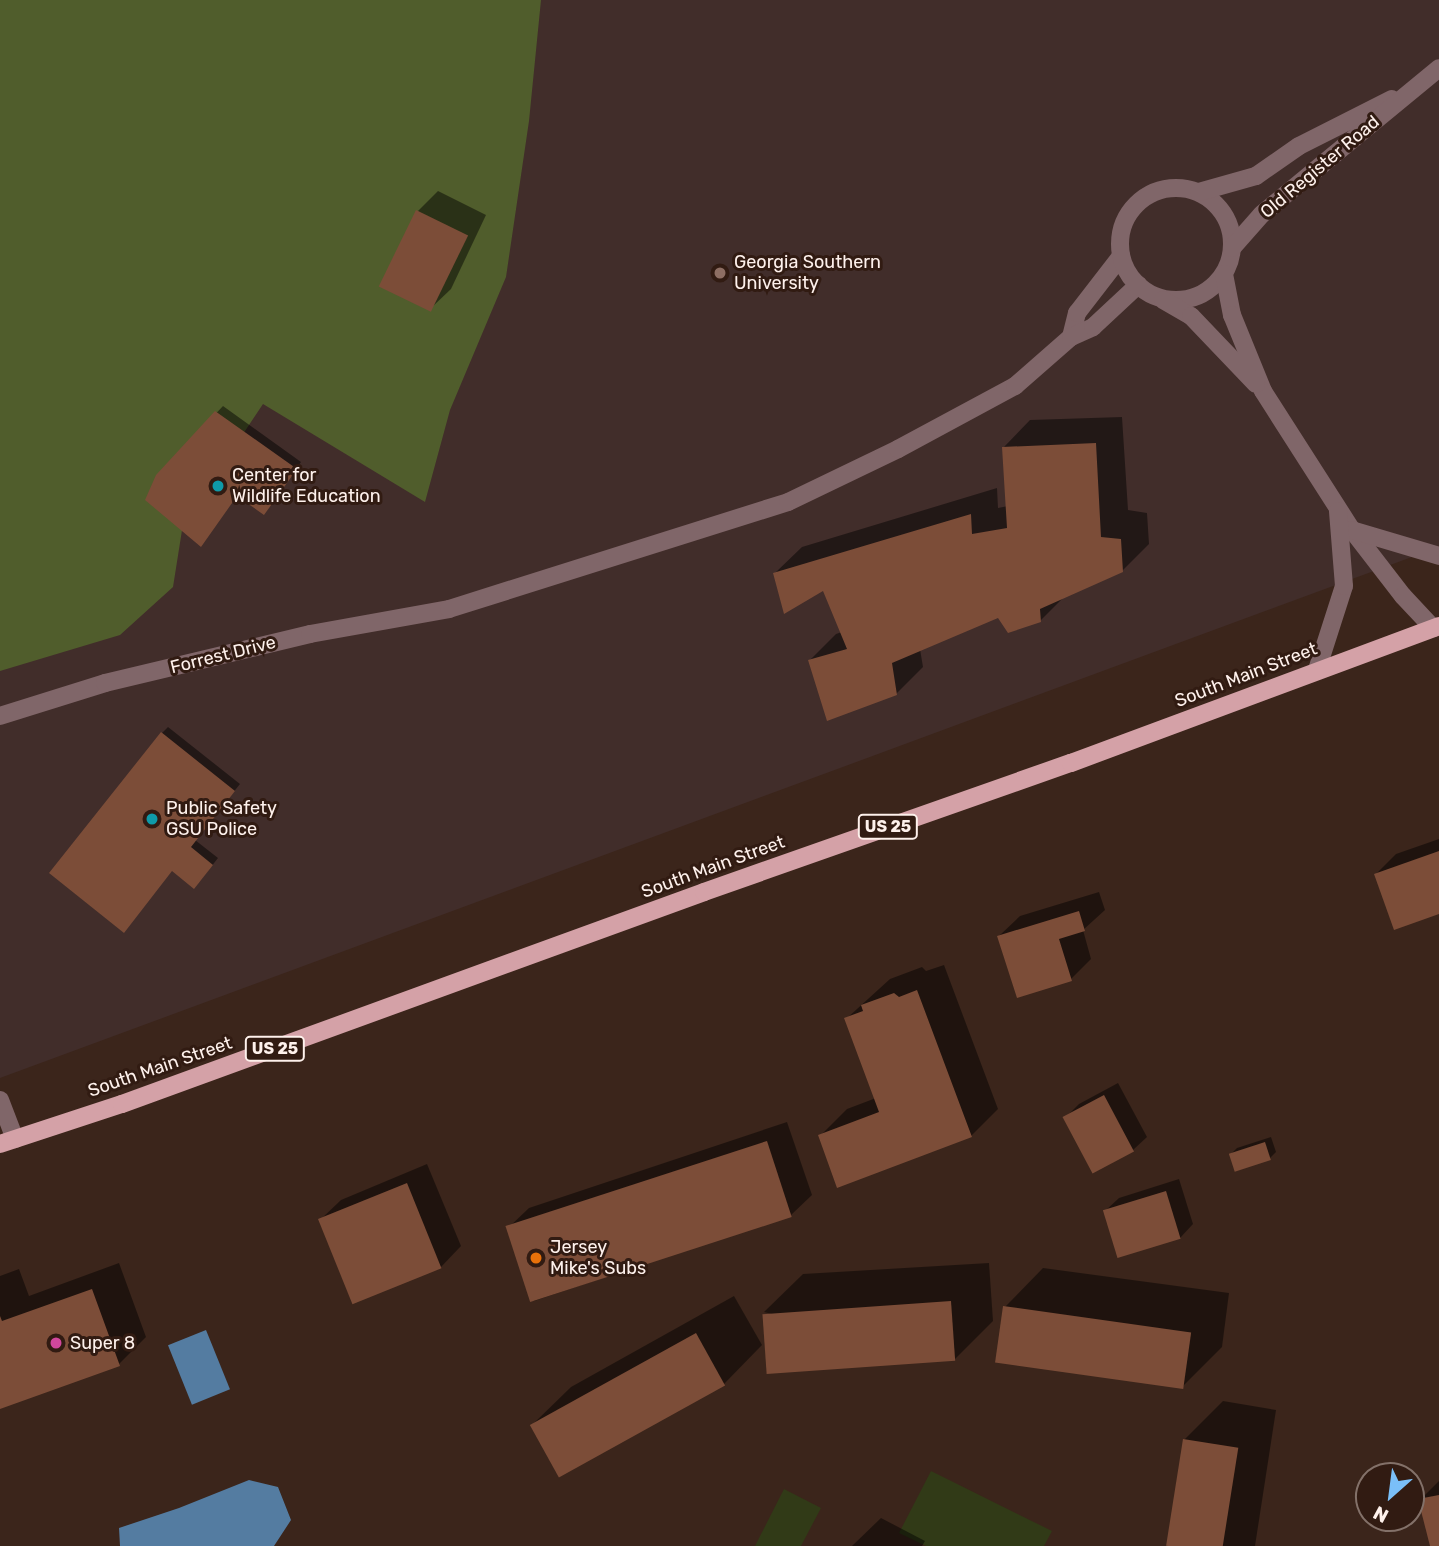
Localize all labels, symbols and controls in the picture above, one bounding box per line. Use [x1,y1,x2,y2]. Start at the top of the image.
street label: Old Register Road [1256,111,1384,223]
place label: Georgia Southern University [734,252,881,294]
marker: Georgia Southern University [712,265,728,281]
place label: Center for Wildlife Education [232,465,381,508]
marker: Center for Wildlife Education [210,478,226,494]
street label: Forrest Drive [168,631,278,679]
street label: South Main Street [1172,638,1320,712]
place label: Public Safety GSU Police [166,798,277,840]
marker: Public Safety GSU Police [144,811,160,827]
road number: US 25 [856,814,920,840]
street label: South Main Street [638,831,788,903]
street label: South Main Street [85,1032,235,1102]
road number: US 25 [244,1036,306,1062]
place label: Jersey Mike's Subs [550,1237,646,1280]
marker: Jersey Mike's Subs [528,1250,544,1266]
place label: Super 8 [70,1332,136,1354]
marker: Super 8 [48,1335,64,1351]
north arrow [1355,1462,1425,1532]
text: N [1369,1501,1392,1528]

